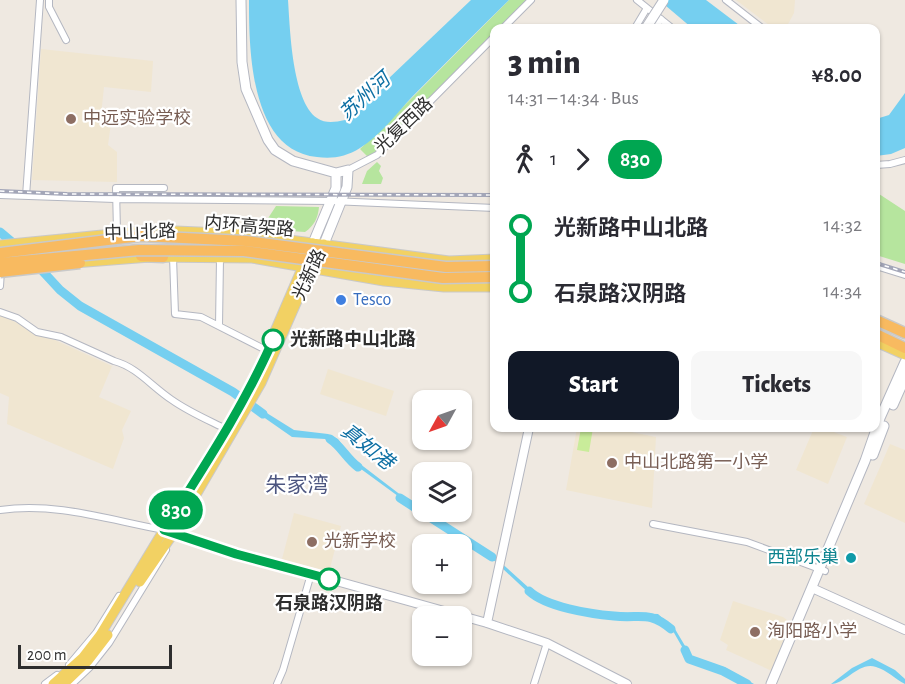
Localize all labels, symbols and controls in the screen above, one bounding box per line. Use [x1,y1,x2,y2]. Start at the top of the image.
text: 3 min [508,47,581,80]
text: ¥8.00 [812,64,862,86]
water label: 苏州河 [335,66,397,125]
text: 14:31 – 14:34 · Bus [508,88,639,108]
street label: 光复西路 [370,93,436,157]
place label: 中远实验学校 [83,108,191,128]
marker: 中远实验学校 [64,112,78,126]
icon: walk [508,143,541,176]
icon: forward [566,143,599,176]
text: 1 [550,149,557,169]
text: 830 [620,149,650,170]
street label: 内环高架路 [203,212,295,240]
text: 14:32 [824,215,862,235]
text: 光新路中山北路 [554,217,708,239]
street label: 中山北路 [104,221,176,243]
street label: 光新路 [289,246,330,303]
text: 14:34 [823,281,862,301]
text: 石泉路汉阴路 [554,283,686,305]
place label: Tesco [353,291,392,309]
marker: Tesco [334,293,348,307]
marker: 光新路中山北路 [262,329,284,351]
place label: 光新路中山北路 [290,329,416,349]
button: Start [508,351,679,420]
button: Tickets [691,351,862,420]
north arrow [412,390,472,450]
map controls [412,390,472,666]
water label: 真如港 [337,420,400,475]
place label: 中山北路第一小学 [624,452,768,472]
marker: 中山北路第一小学 [605,456,619,470]
button: layers [412,462,472,522]
district label: 朱家湾 [266,474,329,496]
line badge: 830 [142,490,210,530]
text: 830 [161,500,191,521]
place label: 光新学校 [324,531,396,551]
button: + [412,534,472,594]
marker: 光新学校 [305,535,319,549]
place label: 西部乐巢 [767,547,839,567]
marker: 西部乐巢 [844,551,858,565]
marker: 石泉路汉阴路 [318,568,340,590]
place label: 石泉路汉阴路 [275,593,383,613]
button: − [412,606,472,666]
place label: 洵阳路小学 [767,621,857,641]
marker: 洵阳路小学 [748,625,762,639]
scale bar [18,642,172,670]
text: 200 m [27,647,67,663]

